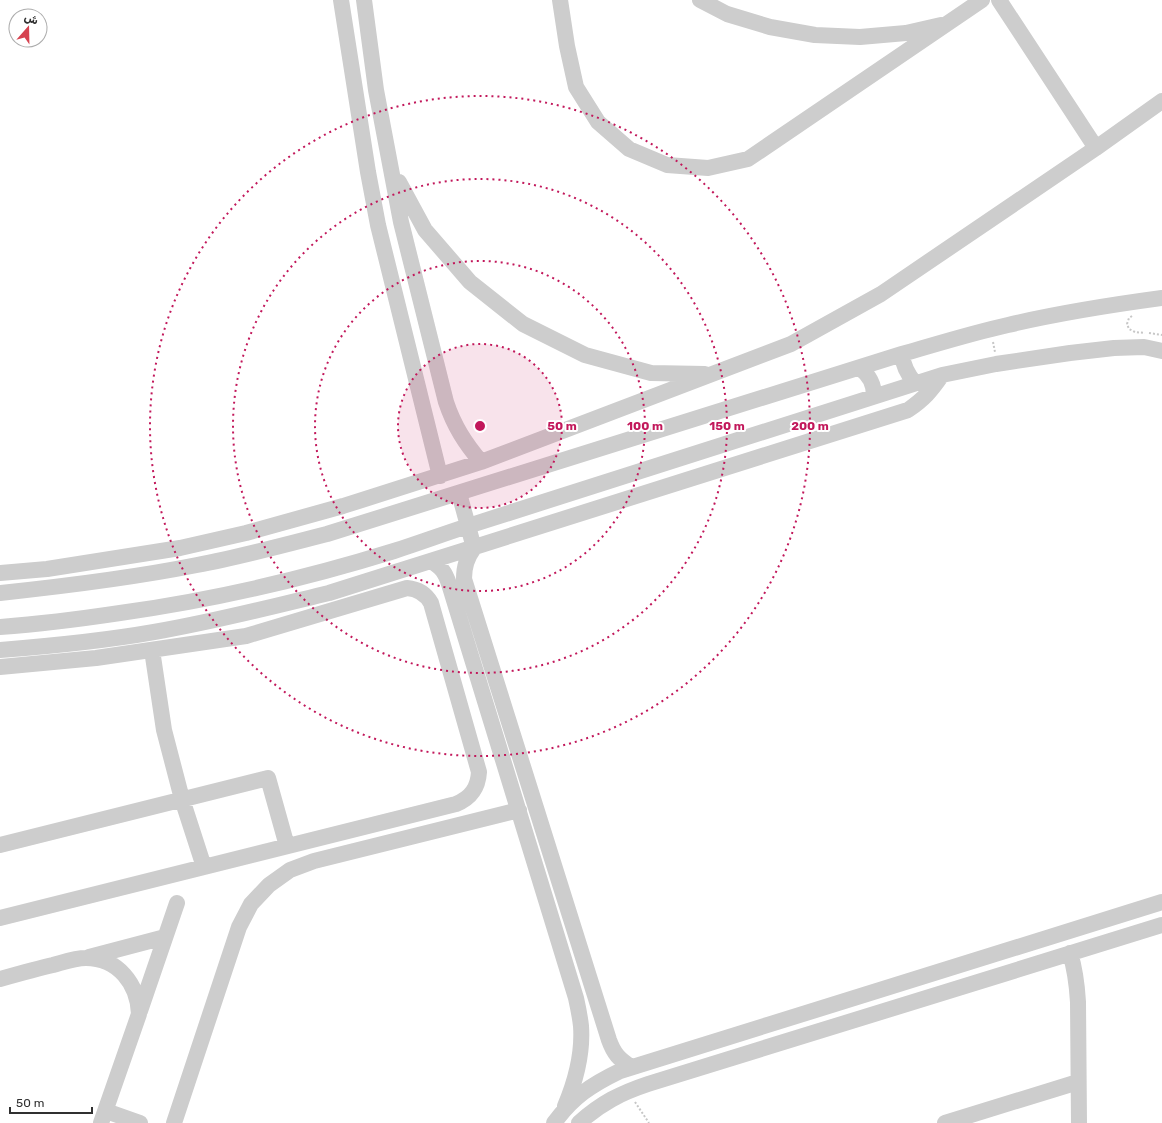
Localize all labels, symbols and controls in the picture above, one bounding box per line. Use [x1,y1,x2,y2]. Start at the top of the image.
north arrow [8,8,48,48]
text: ش [22,11,40,28]
centre of rings [473,419,487,433]
text: 50 m [547,419,577,433]
text: 100 m [627,419,663,433]
text: 150 m [709,419,745,433]
text: 200 m [791,419,829,433]
scale bar [10,1089,92,1115]
text: 50 m [16,1096,44,1110]

